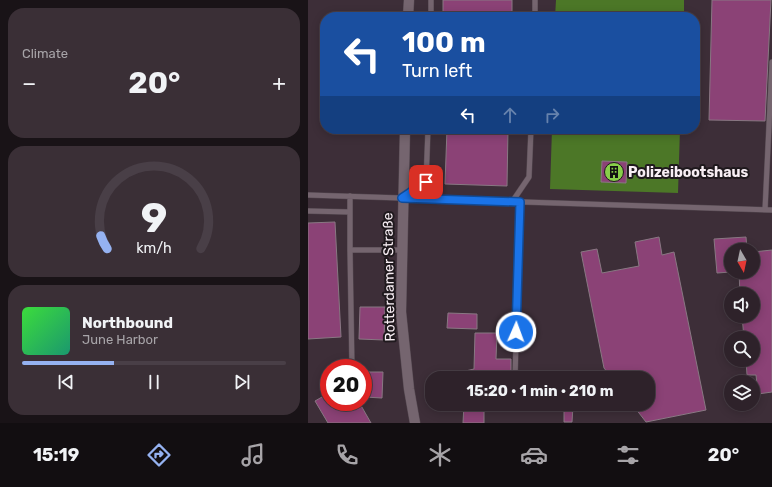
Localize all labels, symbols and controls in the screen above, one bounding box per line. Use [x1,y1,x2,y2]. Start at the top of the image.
text: 100 m [402,26,486,59]
icon: left [336,28,388,80]
text: Climate [22,46,68,61]
text: Turn left [402,60,472,82]
text: 20° [128,65,180,101]
text: − [22,70,36,97]
text: + [272,70,286,97]
icon: left [457,104,479,126]
icon: ahead [499,104,521,126]
icon: right [541,104,563,126]
building icon: Polizeibootshaus [603,161,625,183]
place label: Polizeibootshaus [628,164,748,181]
pin [409,165,443,199]
icon: arrive [415,171,437,193]
text: 9 [141,193,167,242]
street label: Rotterdamer Straße [379,212,399,342]
text: km/h [136,240,172,257]
north arrow [724,243,760,279]
map controls [724,243,760,411]
button: sound [724,287,760,323]
position arrow [495,311,537,353]
text: Northbound [82,314,173,332]
button: search [724,331,760,367]
text: June Harbor [82,332,158,347]
speed limit sign: 20 [320,359,372,411]
icon: previous [55,371,77,393]
icon: pause [143,371,165,393]
icon: next [231,371,253,393]
button: layers [724,375,760,411]
text: 15:20 · 1 min · 210 m [467,382,613,400]
icon: directions [145,441,173,469]
icon: music [239,441,267,469]
icon: phone [333,441,361,469]
icon: climate [426,441,454,469]
icon: car [520,441,548,469]
icon: filters [614,441,642,469]
text: 15:19 [33,444,79,466]
text: 20° [708,444,739,466]

